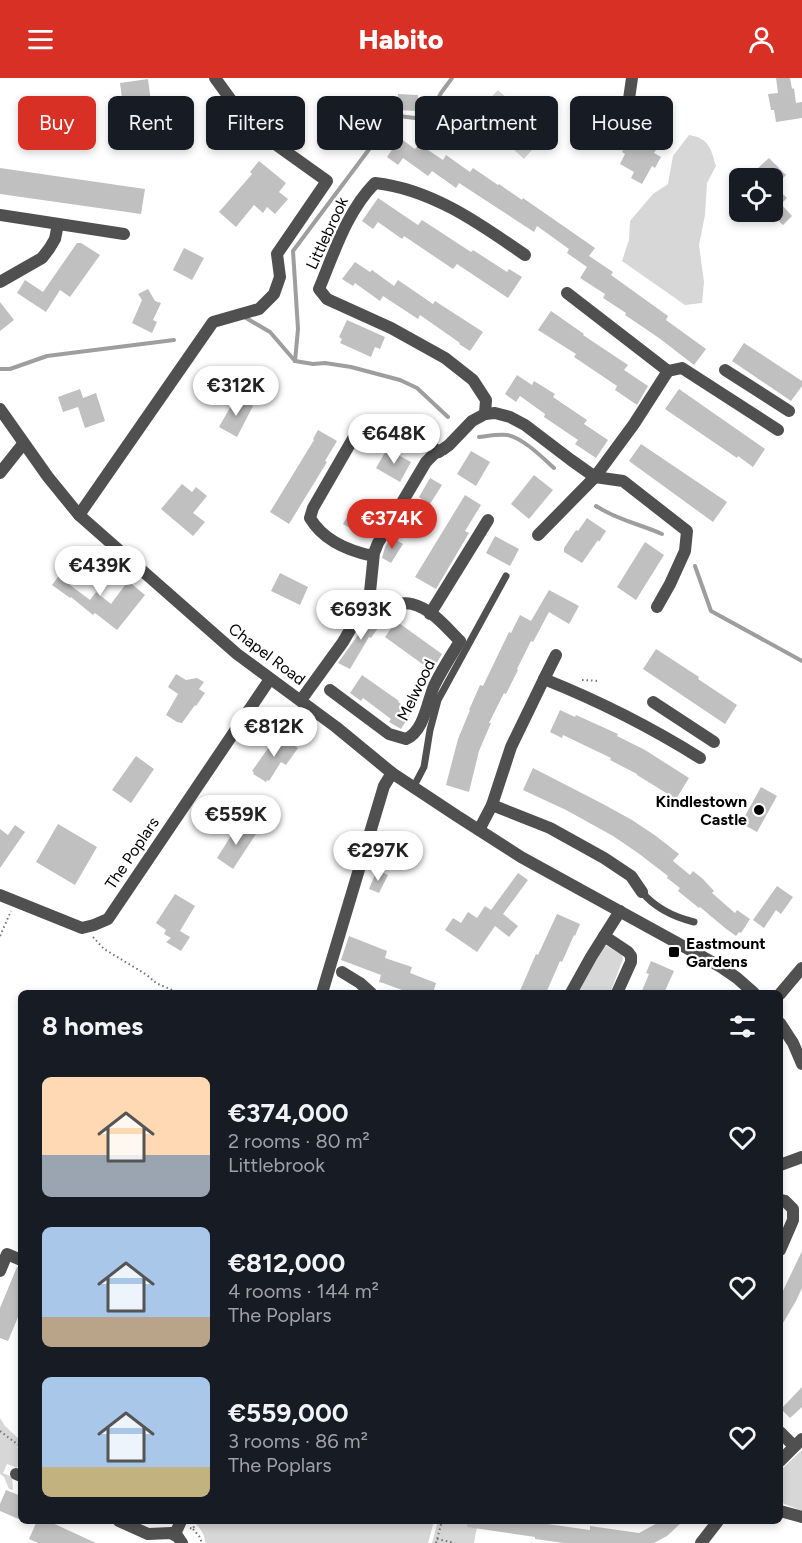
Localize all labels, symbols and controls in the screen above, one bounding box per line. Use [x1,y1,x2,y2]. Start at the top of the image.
icon: menu [24,23,57,56]
text: Habito [358,23,444,56]
icon: person [745,23,778,56]
chip: Buy [18,96,96,150]
chip: Rent [108,96,194,150]
chip: Filters [206,96,305,150]
chip: New [317,96,403,150]
chip: Apartment [415,96,558,150]
chip: House [570,96,673,150]
map controls [729,168,783,222]
button: locate [729,168,783,222]
street label: Littlebrook [302,194,352,272]
pin: €312K [194,366,278,417]
text: €312K [207,373,265,397]
pin: €648K [352,414,436,465]
text: €648K [362,421,426,445]
pin: €374K [350,499,434,550]
text: €374K [361,506,423,530]
pin: €439K [58,546,142,597]
text: €439K [69,553,131,577]
pin: €693K [319,590,403,641]
text: €693K [330,597,392,621]
street label: Chapel Road [225,619,309,689]
street label: Melwood [393,656,439,724]
pin: €812K [232,707,316,758]
text: €812K [244,714,304,738]
place label: Kindlestown Castle [656,792,747,829]
pin: €559K [194,795,278,846]
text: €559K [205,802,267,826]
marker: Kindlestown Castle [752,803,766,817]
street label: The Poplars [101,813,163,893]
pin: €297K [336,831,420,882]
text: €297K [347,838,409,862]
place label: Eastmount Gardens [686,934,766,971]
marker: Eastmount Gardens [667,945,681,959]
text: 8 homes [42,1010,143,1042]
icon: filters [726,1010,759,1043]
text: €374,000 [228,1097,349,1129]
icon: home [90,1101,162,1173]
icon: heart [726,1121,759,1154]
text: 2 rooms · 80 m² [228,1129,370,1153]
text: Littlebrook [228,1153,325,1177]
text: €812,000 [228,1247,345,1279]
icon: home [90,1251,162,1323]
icon: heart [726,1271,759,1304]
text: 4 rooms · 144 m² [228,1279,379,1303]
text: The Poplars [228,1303,332,1327]
text: €559,000 [228,1397,349,1429]
icon: home [90,1401,162,1473]
icon: heart [726,1421,759,1454]
text: 3 rooms · 86 m² [228,1429,368,1453]
text: The Poplars [228,1453,332,1477]

